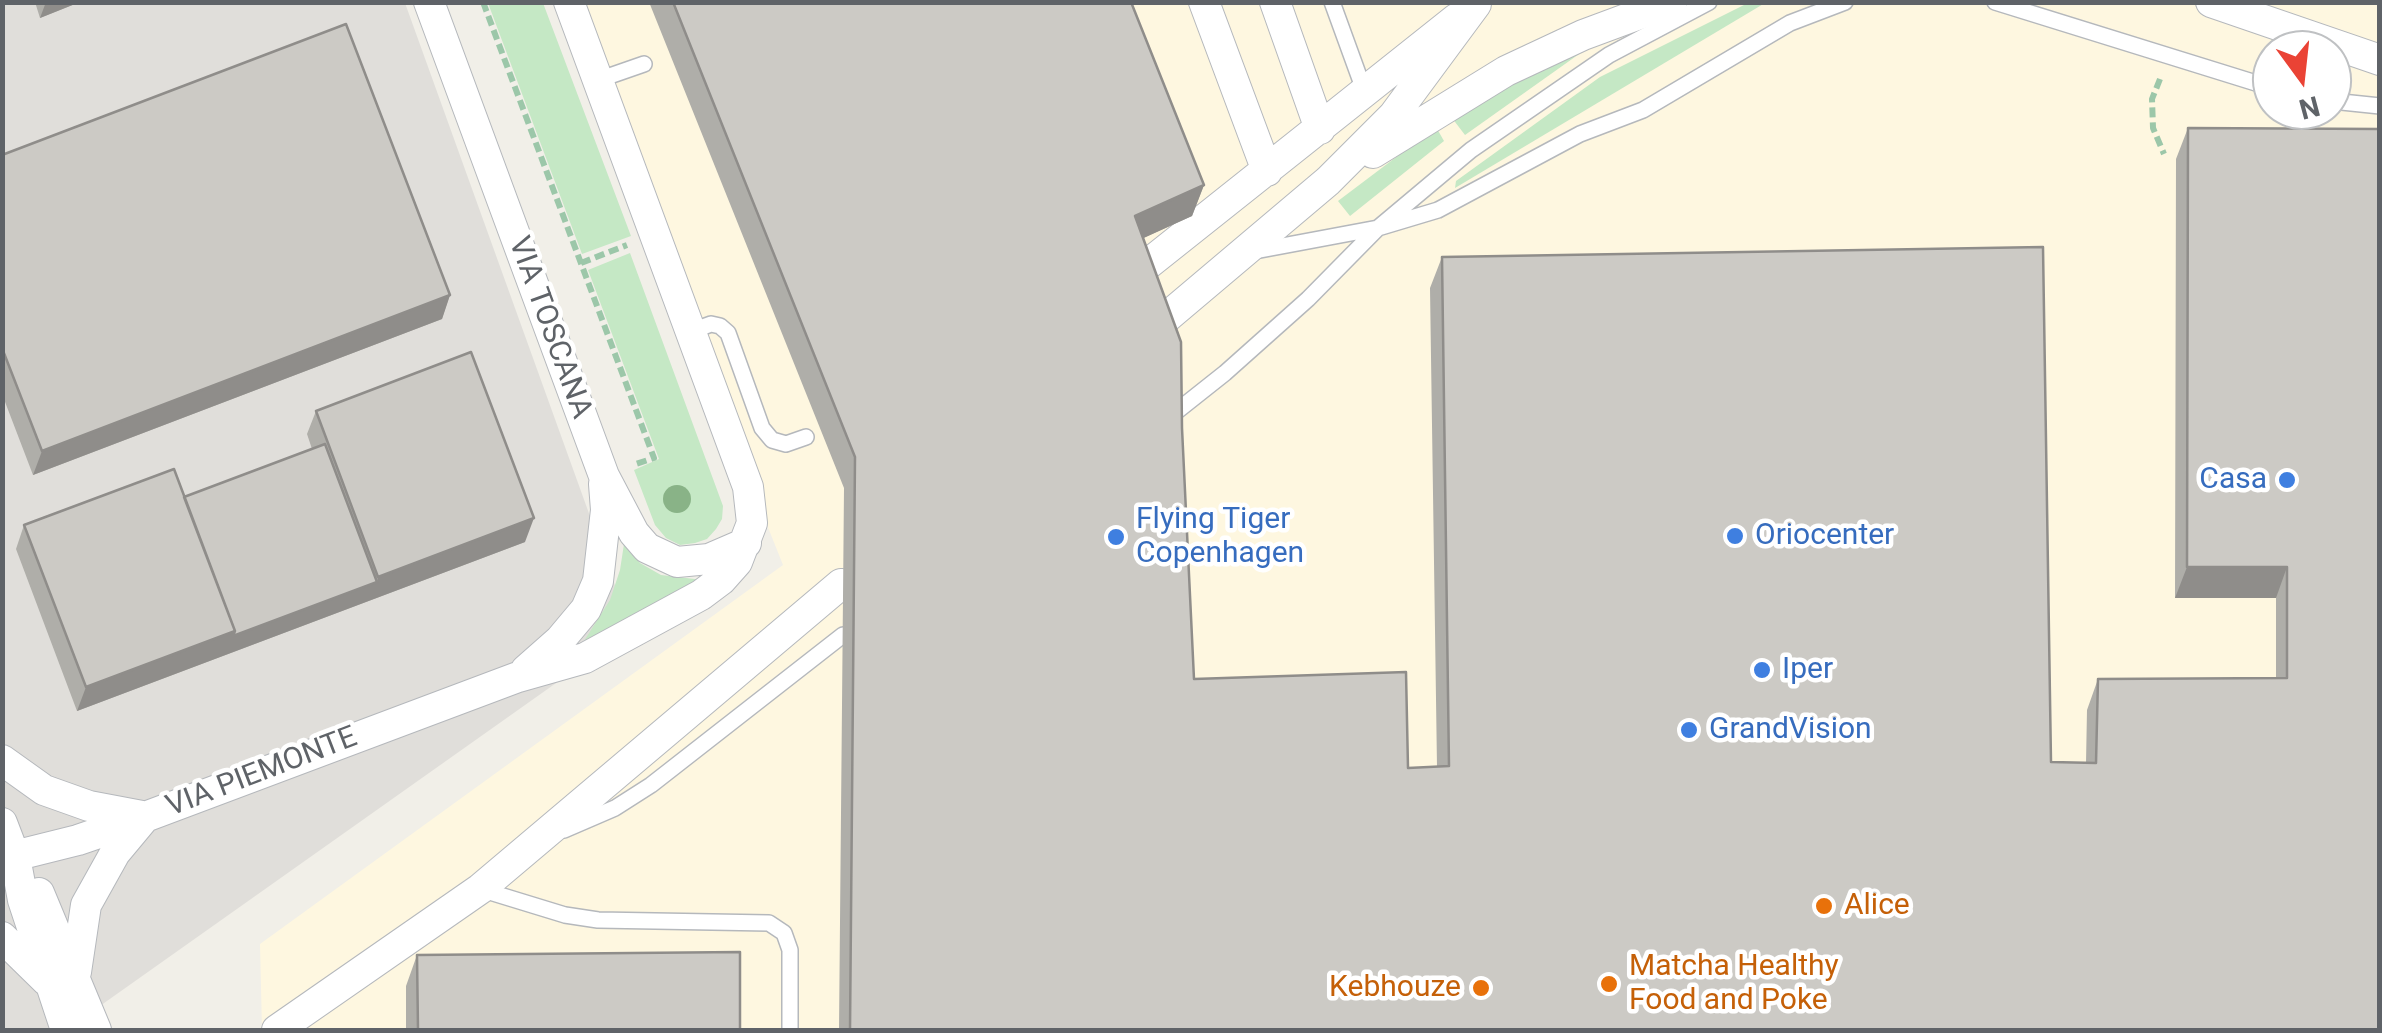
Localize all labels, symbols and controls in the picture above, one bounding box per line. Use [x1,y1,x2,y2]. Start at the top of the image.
north arrow [2252,30,2352,130]
text: N [2296,89,2323,126]
street label: VIA TOSCANA [499,232,599,424]
place label: Casa [2199,462,2267,498]
marker: Casa [2276,469,2298,491]
place label: Flying Tiger Copenhagen [1136,502,1304,572]
place label: Oriocenter [1755,518,1894,554]
marker: Oriocenter [1724,525,1746,547]
marker: Flying Tiger Copenhagen [1105,526,1127,548]
place label: Iper [1782,652,1833,688]
marker: Iper [1751,659,1773,681]
place label: GrandVision [1709,712,1872,748]
marker: GrandVision [1678,719,1700,741]
street label: VIA PIEMONTE [162,720,362,826]
place label: Alice [1844,888,1910,924]
marker: Alice [1813,895,1835,917]
place label: Matcha Healthy Food and Poke [1629,949,1839,1020]
place label: Kebhouze [1329,970,1461,1006]
marker: Matcha Healthy Food and Poke [1598,973,1620,995]
marker: Kebhouze [1470,977,1492,999]

